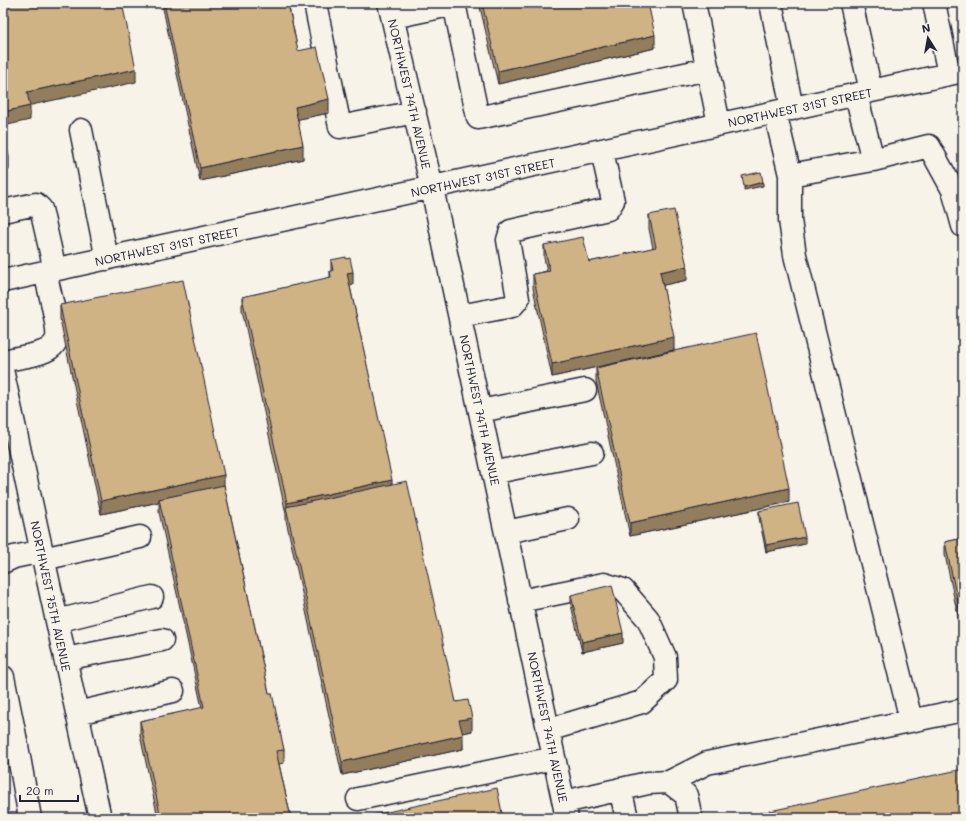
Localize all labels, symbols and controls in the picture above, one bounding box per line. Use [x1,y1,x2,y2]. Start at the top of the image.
street label: NORTHWEST 74TH AVENUE [385,17,435,171]
north arrow [908,18,948,58]
text: N [920,20,932,36]
street label: NORTHWEST 31ST STREET [726,84,874,130]
street label: NORTHWEST 31ST STREET [409,154,557,200]
street label: NORTHWEST 31ST STREET [93,223,241,269]
street label: NORTHWEST 74TH AVENUE [456,333,504,487]
street label: NORTHWEST 75TH AVENUE [27,519,75,673]
street label: NORTHWEST 74TH AVENUE [524,650,572,804]
scale bar [20,777,78,803]
text: 20 m [26,782,54,798]

